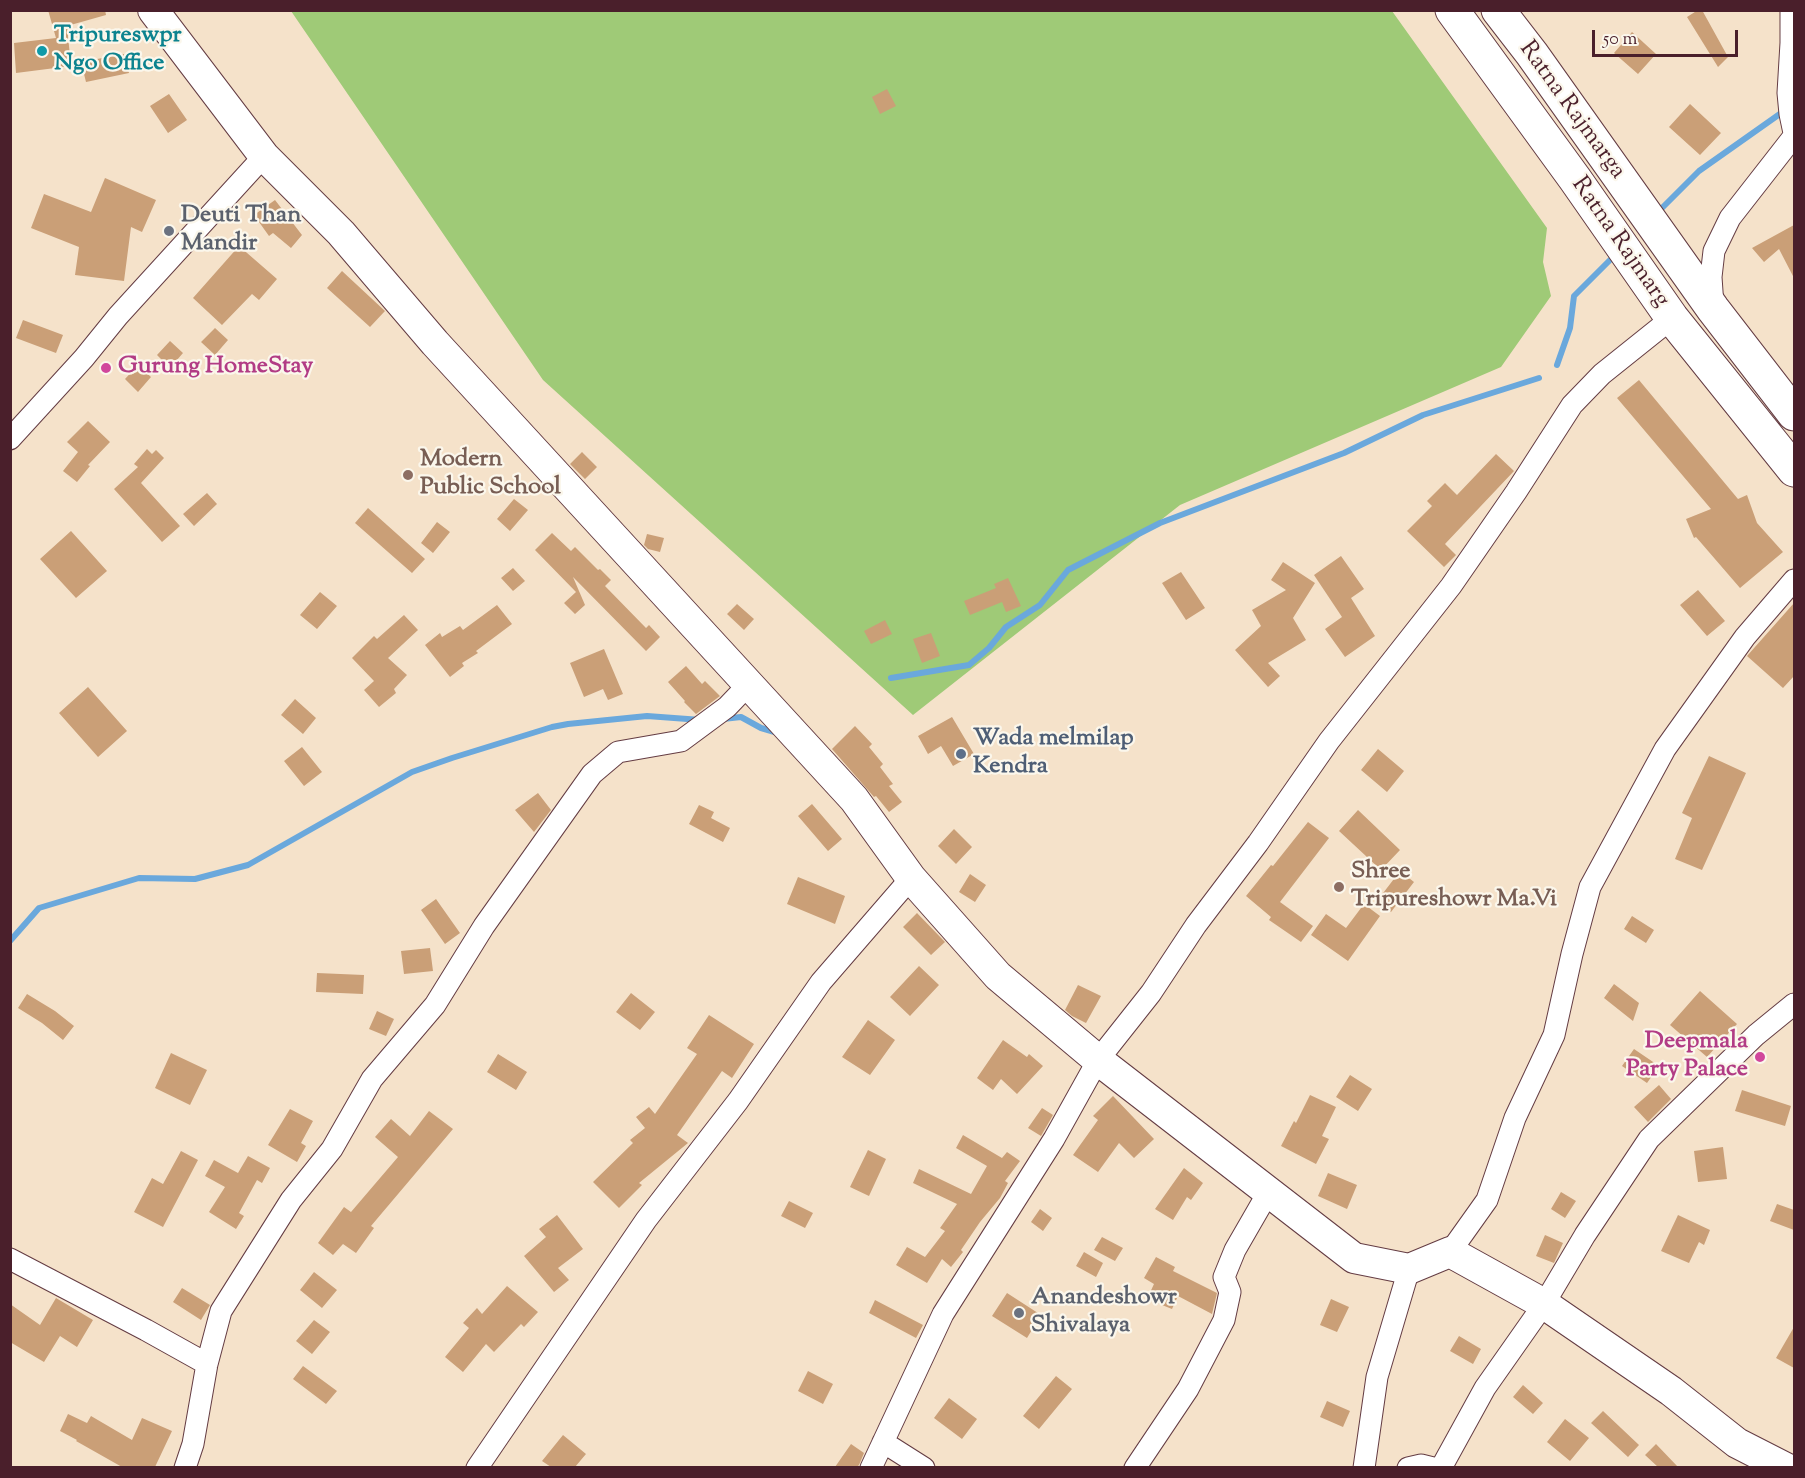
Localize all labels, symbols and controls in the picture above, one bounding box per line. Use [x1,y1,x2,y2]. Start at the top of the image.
scale bar [1595,18,1740,56]
place label: Tripureswpr Ngo Office [54,23,181,79]
text: 50 m [1603,27,1637,53]
street label: Ratna Rajmarga [1511,36,1631,186]
marker: Tripureswpr Ngo Office [35,44,49,58]
street label: Ratna Rajmarg [1563,172,1675,314]
place label: Deuti Than Mandir [181,203,301,259]
marker: Deuti Than Mandir [162,224,176,238]
place label: Gurung HomeStay [118,354,313,382]
marker: Gurung HomeStay [99,361,113,375]
place label: Modern Public School [420,447,561,503]
marker: Modern Public School [401,468,415,482]
place label: Wada melmilap Kendra [973,726,1134,782]
marker: Wada melmilap Kendra [954,747,968,761]
place label: Shree Tripureshowr Ma.Vi [1351,859,1557,915]
marker: Shree Tripureshowr Ma.Vi [1332,880,1346,894]
place label: Deepmala Party Palace [1626,1029,1748,1085]
marker: Deepmala Party Palace [1753,1050,1767,1064]
place label: Anandeshowr Shivalaya [1031,1285,1177,1341]
marker: Anandeshowr Shivalaya [1012,1306,1026,1320]

